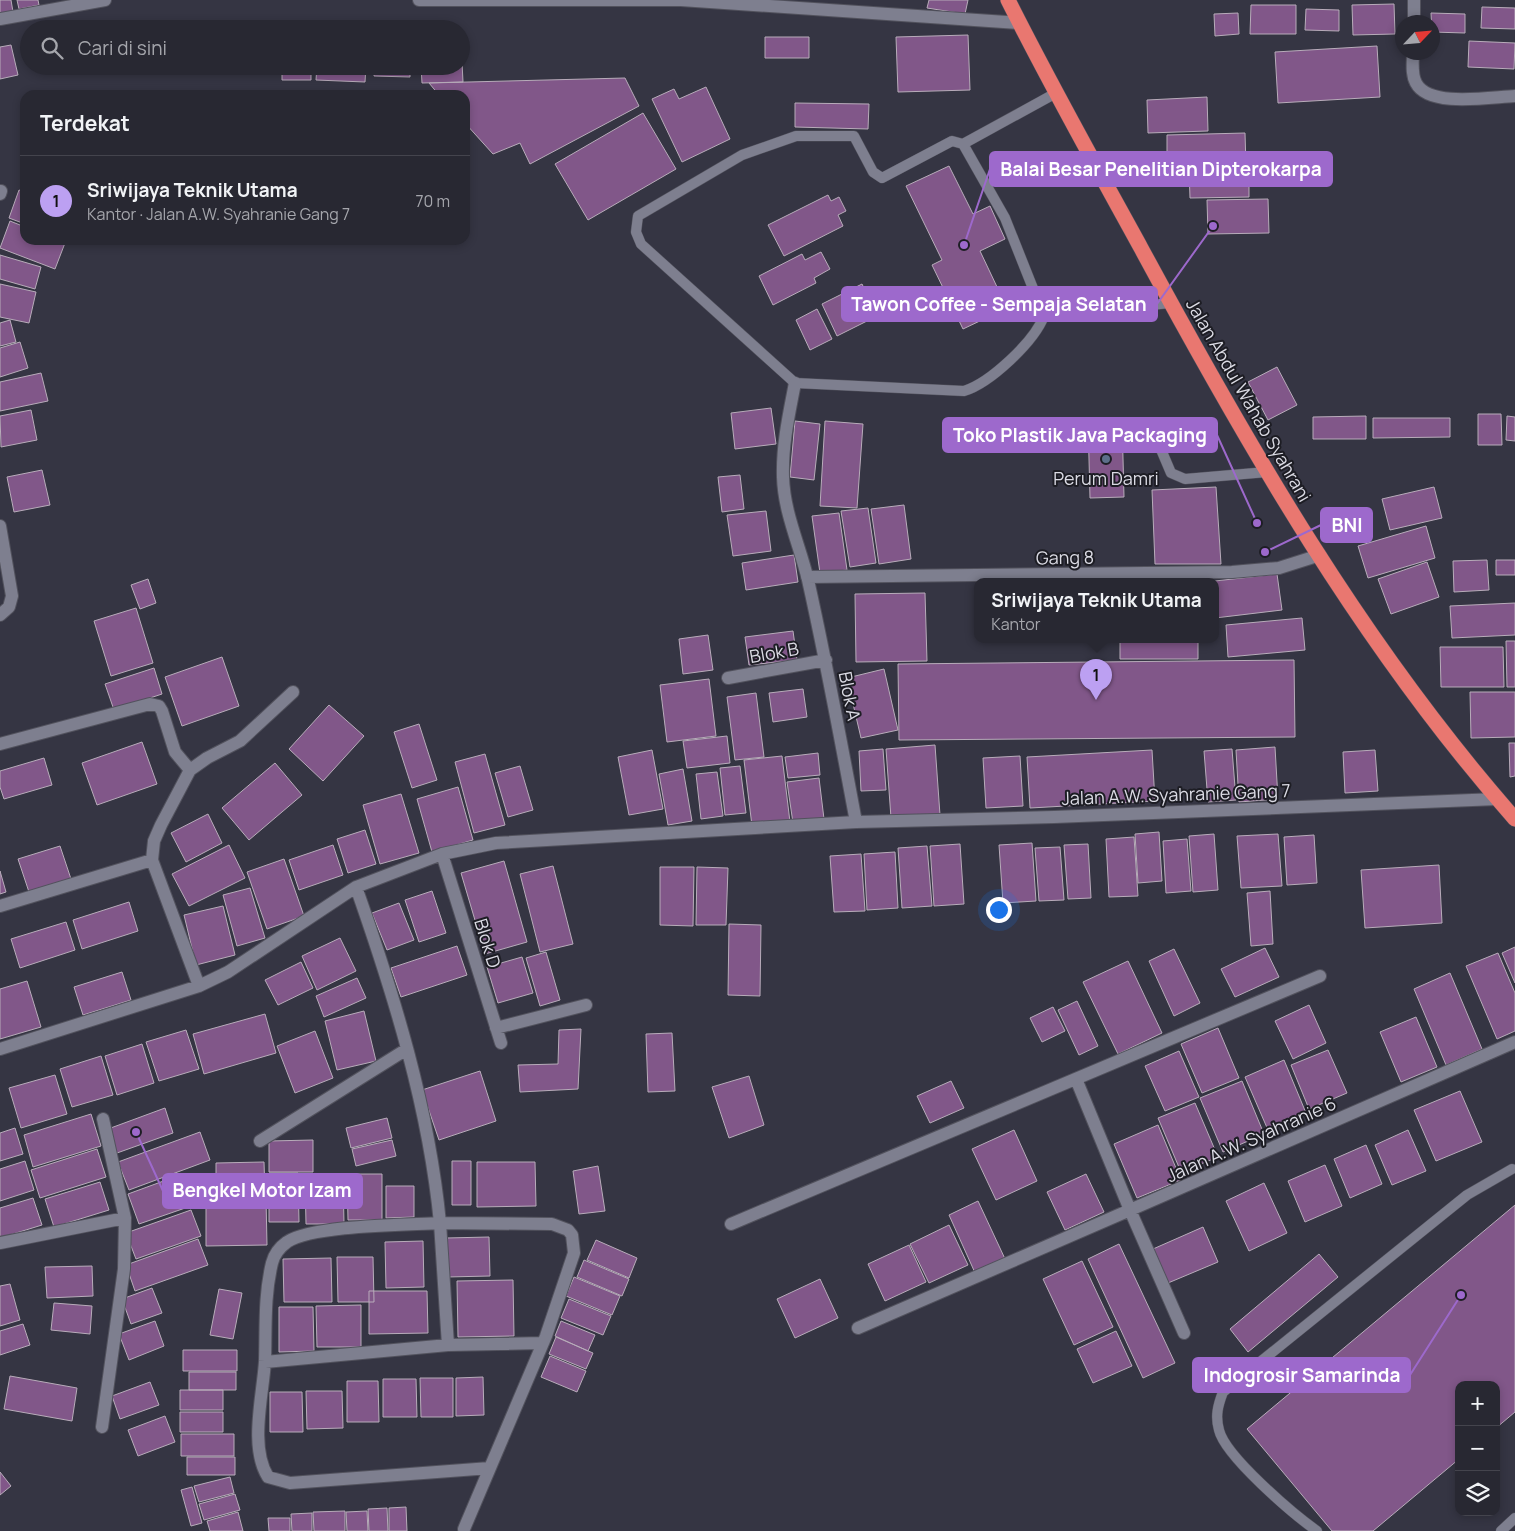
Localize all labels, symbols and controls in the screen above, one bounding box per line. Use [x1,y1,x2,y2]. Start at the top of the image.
north arrow [1395,15,1440,60]
search box [20,20,470,75]
icon: search [38,34,66,62]
text: Cari di sini [78,35,167,61]
text: Terdekat [40,109,130,137]
callout: Balai Besar Penelitian Dipterokarpa [990,152,1332,186]
text: Balai Besar Penelitian Dipterokarpa [1000,156,1322,182]
text: Sriwijaya Teknik Utama [87,177,298,203]
text: 1 [52,190,60,212]
text: 70 m [415,190,450,212]
text: Kantor · Jalan A.W. Syahranie Gang 7 [87,203,350,225]
callout: Tawon Coffee - Sempaja Selatan [842,287,1157,321]
text: Tawon Coffee - Sempaja Selatan [851,291,1147,317]
street label: Jalan Abdul Wahab Syahrani [1181,294,1317,506]
callout: Toko Plastik Java Packaging [943,418,1217,452]
text: Toko Plastik Java Packaging [953,422,1207,448]
marker: Perum Damri [1100,453,1112,465]
place label: Perum Damri [1053,466,1159,490]
callout: BNI [1321,508,1372,542]
text: BNI [1332,512,1362,538]
street label: Gang 8 [1036,544,1094,570]
popup [974,578,1219,643]
text: Sriwijaya Teknik Utama [991,587,1202,613]
text: Kantor [991,613,1040,635]
street label: Blok B [748,636,800,668]
pin: 1 [1080,659,1112,700]
street label: Blok A [833,669,867,723]
street label: Jalan A.W. Syahranie Gang 7 [1061,778,1291,810]
your location [986,897,1012,923]
street label: Blok D [469,915,507,971]
street label: Jalan A.W. Syahranie 6 [1162,1091,1340,1187]
callout: Bengkel Motor Izam [163,1174,362,1208]
text: Bengkel Motor Izam [172,1177,352,1203]
callout: Indogrosir Samarinda [1193,1358,1410,1392]
text: Indogrosir Samarinda [1204,1362,1400,1388]
map controls [1455,1381,1500,1516]
button: + [1455,1381,1500,1426]
button: − [1455,1426,1500,1471]
button: layers [1455,1471,1500,1516]

